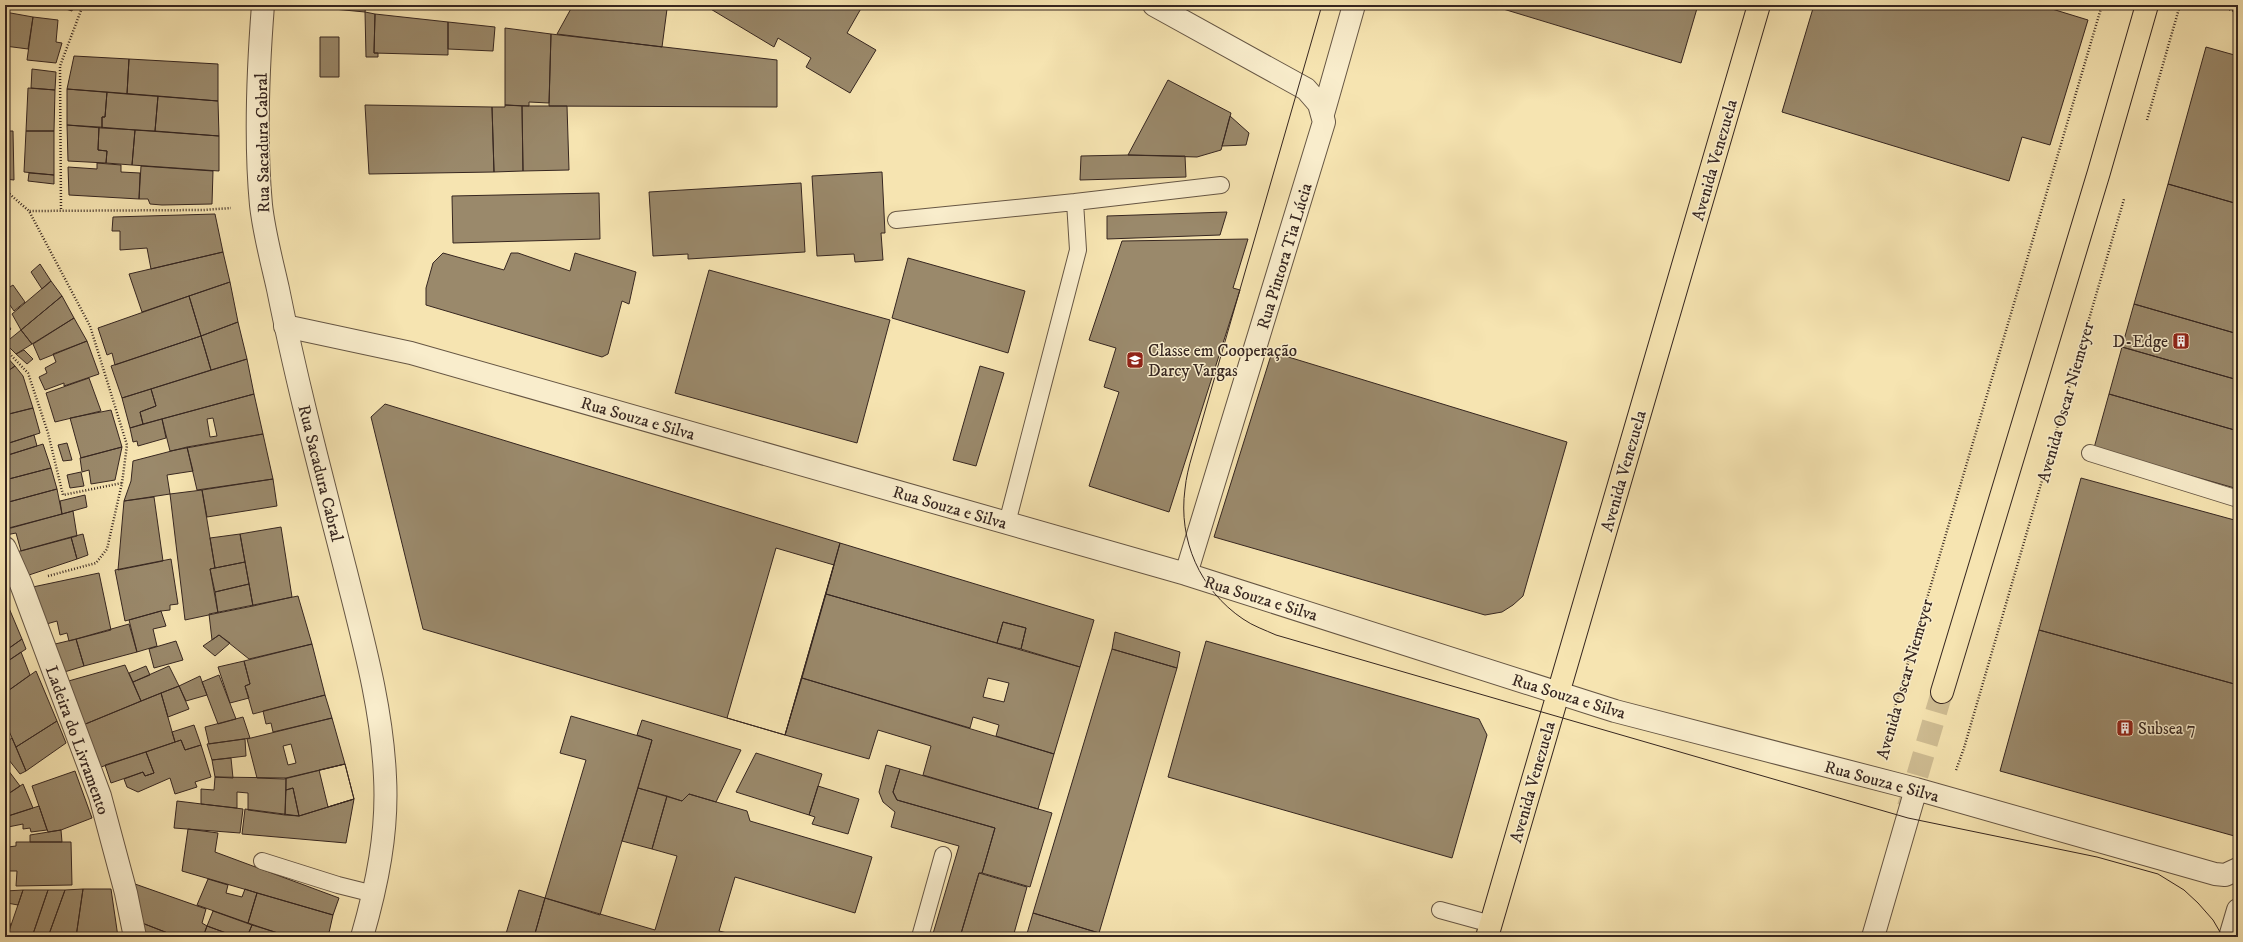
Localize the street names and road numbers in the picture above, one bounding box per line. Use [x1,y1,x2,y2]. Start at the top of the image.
street label: Rua Sacadura Cabral [251,73,275,213]
street label: Avenida Venezuela [1687,96,1743,224]
street label: Rua Pintora Tia Lúcia [1252,180,1318,332]
street label: Avenida Oscar Niemeyer [2033,319,2100,485]
street label: Rua Souza e Silva [578,392,698,446]
street label: Rua Sacadura Cabral [292,403,348,544]
street label: Avenida Venezuela [1596,407,1652,535]
street label: Rua Souza e Silva [890,481,1010,535]
street label: Rua Souza e Silva [1201,571,1321,627]
street label: Avenida Oscar Niemeyer [1872,596,1939,762]
street label: Ladeira do Livramento [40,663,114,818]
street label: Rua Souza e Silva [1509,669,1629,725]
street label: Avenida Venezuela [1505,718,1561,846]
street label: Rua Souza e Silva [1822,756,1942,808]

